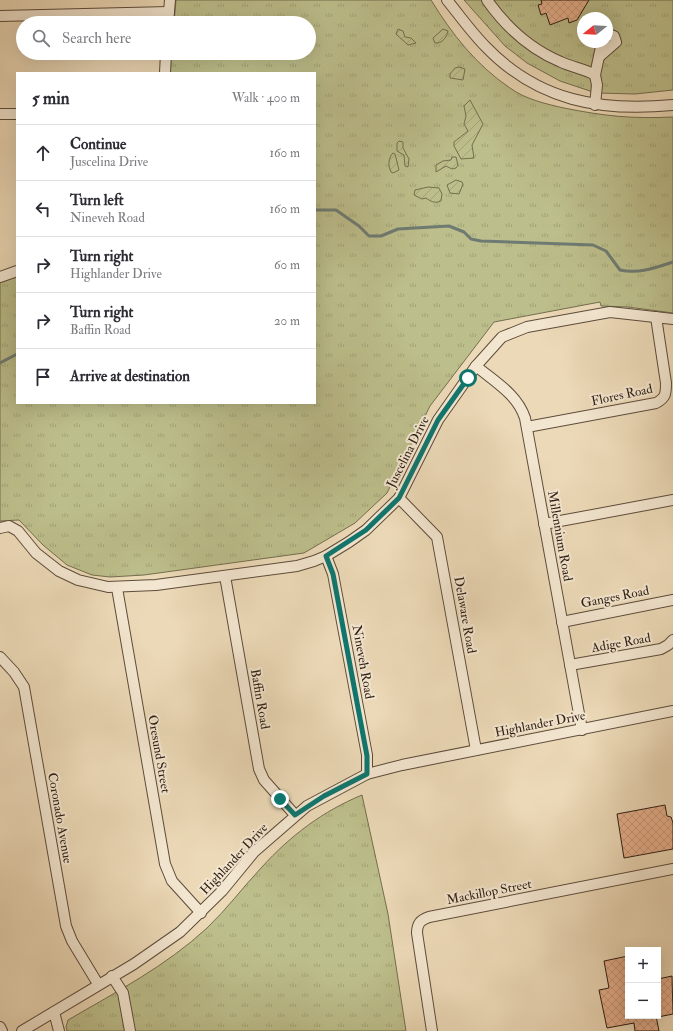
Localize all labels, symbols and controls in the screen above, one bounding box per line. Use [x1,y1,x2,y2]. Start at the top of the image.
north arrow [577,12,613,48]
search box [16,16,316,60]
icon: search [30,27,52,49]
text: Search here [62,29,131,48]
text: 5 min [32,88,70,109]
text: Walk · 400 m [232,90,300,106]
text: Continue [70,135,126,154]
icon: ahead [32,142,54,164]
text: 160 m [269,145,300,161]
text: Juscelina Drive [70,154,148,170]
text: Turn left [70,191,124,210]
icon: left [32,198,54,220]
text: 160 m [269,201,300,217]
text: Nineveh Road [70,210,145,226]
text: Turn right [70,247,133,266]
icon: right [32,254,54,276]
text: 60 m [274,257,300,273]
text: Highlander Drive [70,266,162,282]
text: Turn right [70,303,133,322]
icon: right [32,310,54,332]
text: 20 m [274,313,300,329]
text: Baffin Road [70,322,131,338]
icon: arrive [32,366,54,388]
text: Arrive at destination [70,367,190,386]
route start [459,369,477,387]
street label: Flores Road [590,381,655,409]
street label: Juscelina Drive [383,413,433,491]
street label: Millennium Road [544,489,576,583]
street label: Delaware Road [450,575,480,655]
street label: Ganges Road [580,582,651,611]
street label: Nineveh Road [349,624,377,701]
street label: Adige Road [589,630,652,656]
street label: Baffin Road [247,668,273,731]
street label: Highlander Drive [493,707,587,741]
street label: Oresund Street [144,714,174,794]
street label: Coronado Avenue [44,771,76,865]
route end [271,790,289,808]
street label: Highlander Drive [197,820,272,898]
street label: Mackillop Street [445,876,533,909]
map controls [625,947,661,1019]
button: + [625,947,661,983]
button: − [625,983,661,1019]

